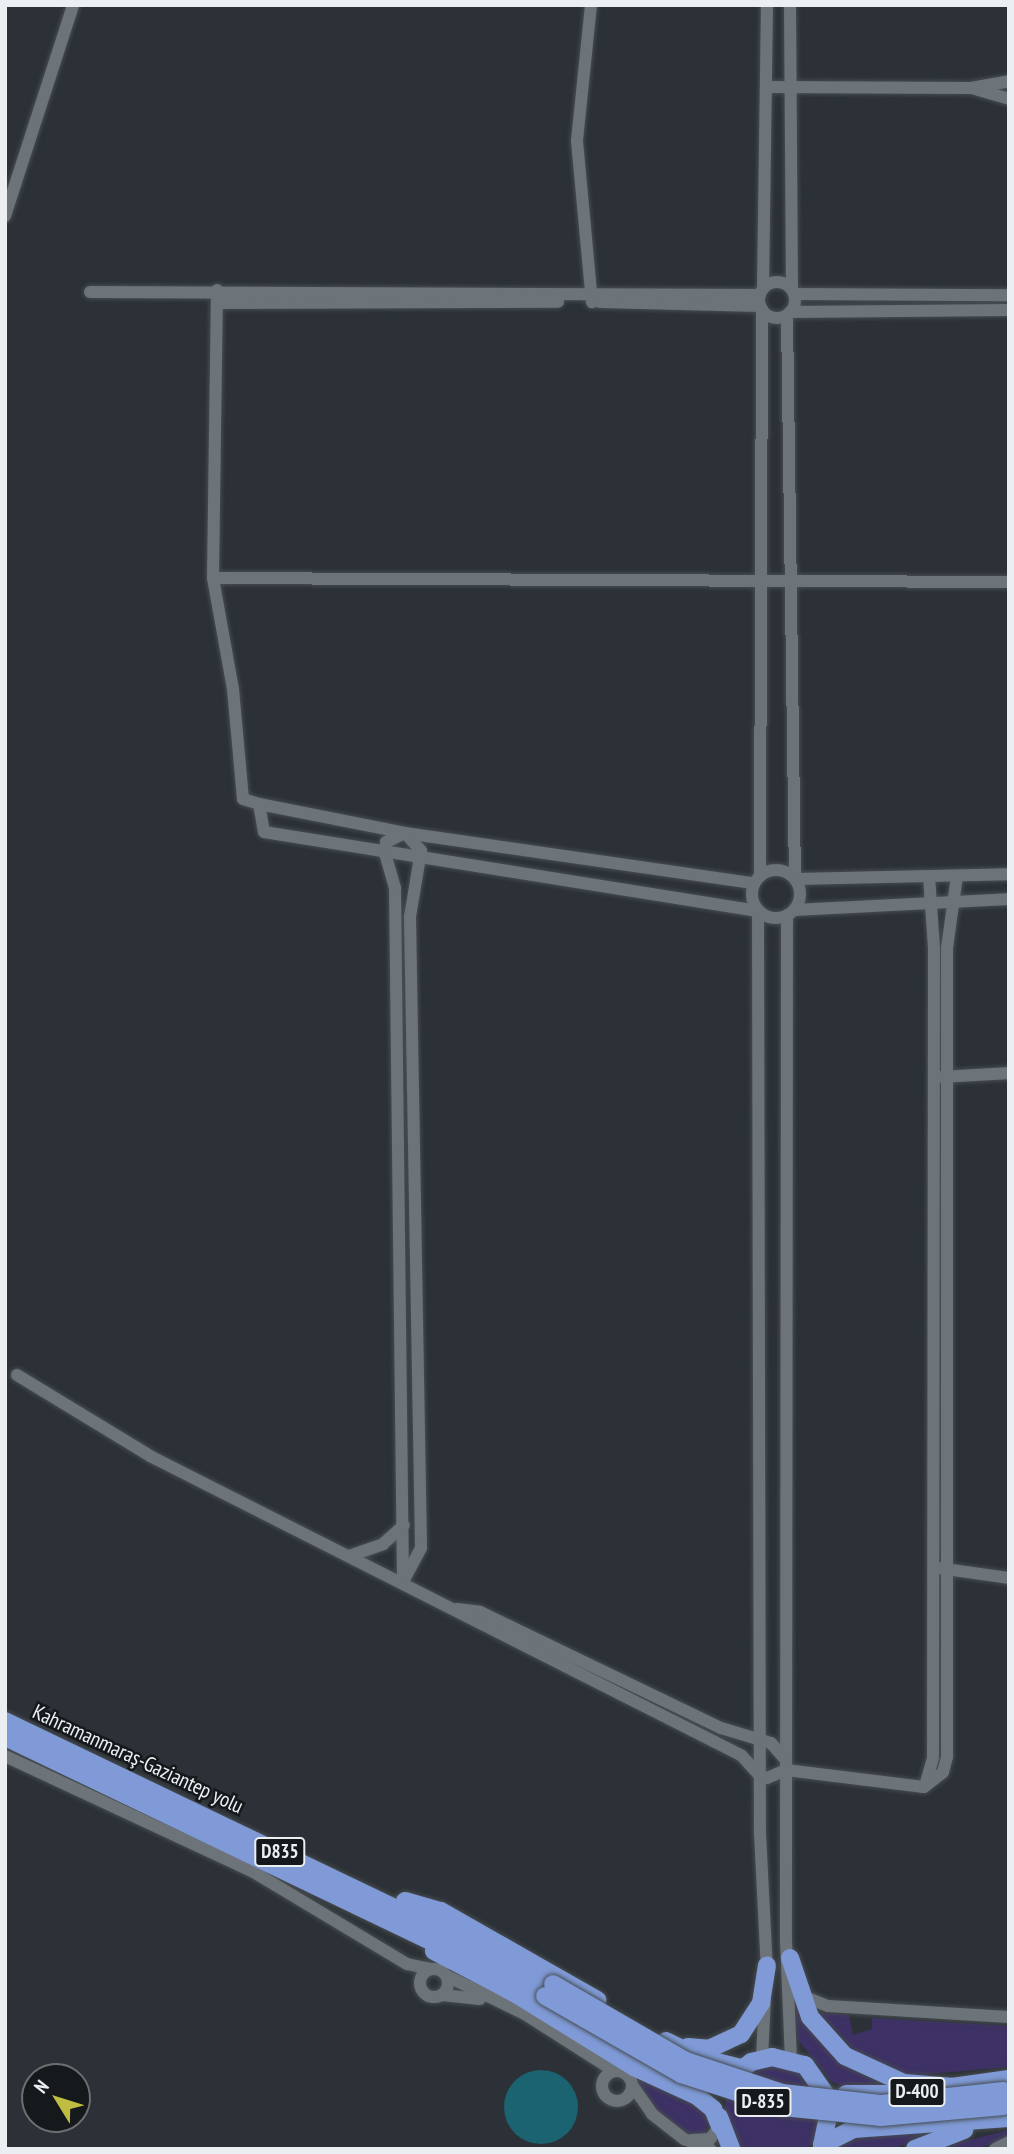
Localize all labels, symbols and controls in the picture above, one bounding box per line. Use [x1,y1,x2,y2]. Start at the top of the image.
street label: Kahramanmaraş-Gaziantep yolu [29,1699,247,1819]
road number: D835 [254,1836,306,1868]
north arrow [21,2063,91,2133]
text: N [28,2075,54,2098]
road number: D-400 [887,2076,947,2108]
road number: D-835 [733,2086,793,2118]

